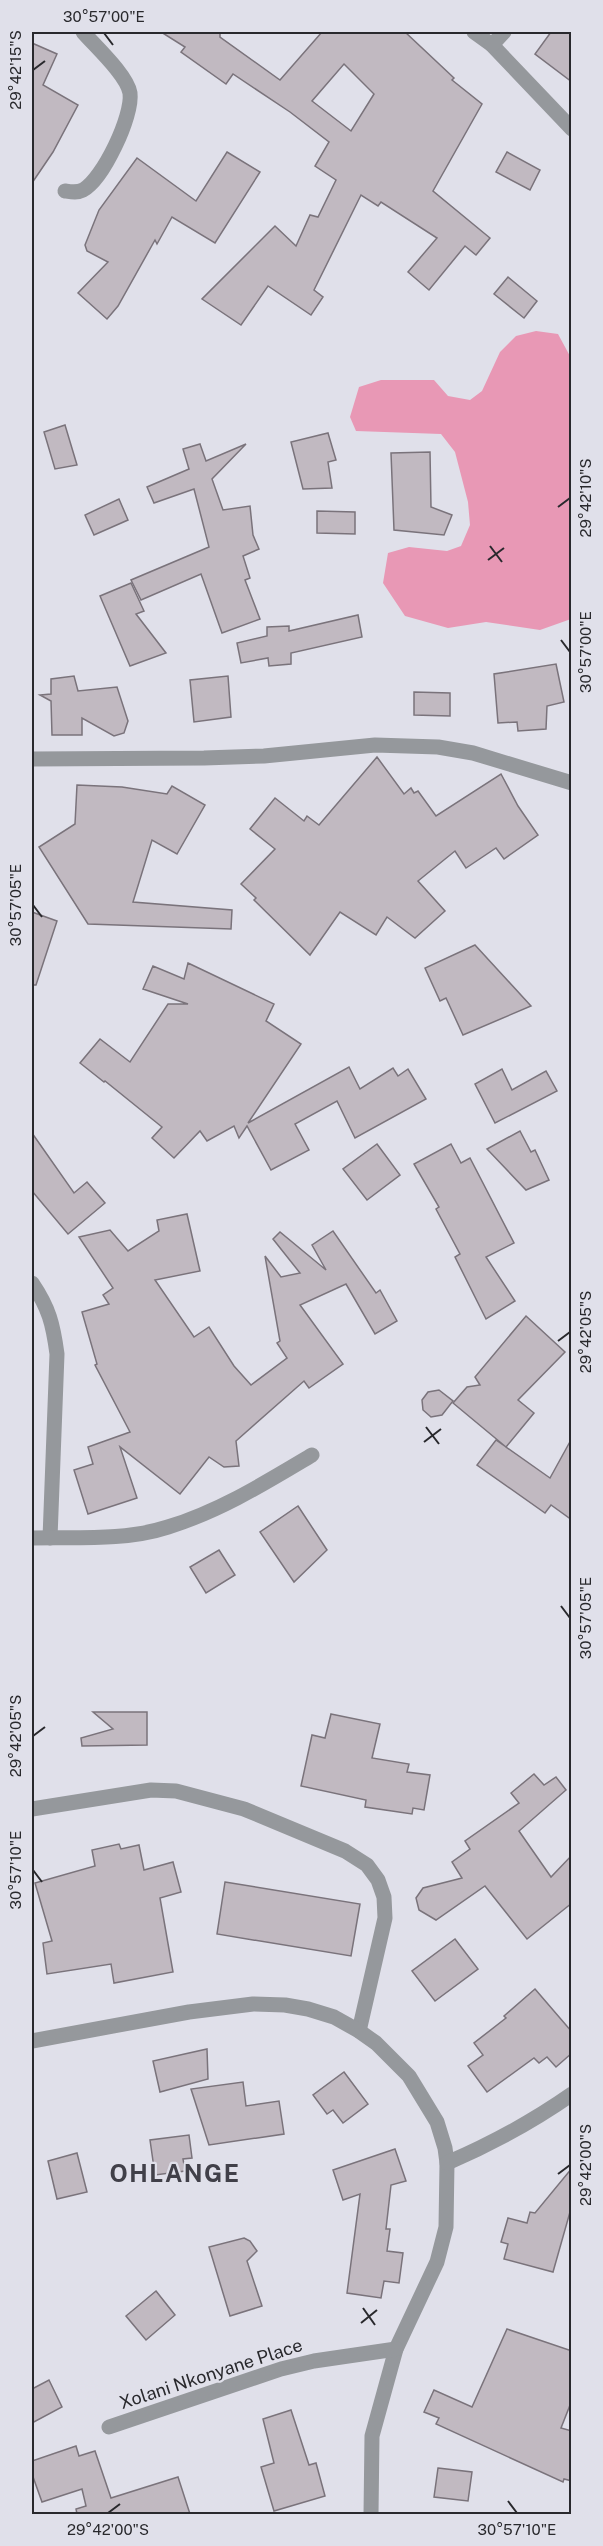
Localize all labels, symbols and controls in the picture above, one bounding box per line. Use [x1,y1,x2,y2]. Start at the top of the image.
text: 30°57'00"E [63,8,145,25]
text: 29°42'15"S [7,30,24,110]
text: 29°42'10"S [577,458,594,538]
text: 30°57'00"E [577,611,594,693]
text: 30°57'05"E [7,864,24,946]
text: 29°42'05"S [577,1291,594,1373]
text: 30°57'05"E [577,1577,594,1659]
text: 29°42'05"S [7,1695,24,1777]
text: 30°57'10"E [7,1831,24,1909]
text: 29°42'00"S [577,2124,594,2206]
district label: OHLANGE [109,2159,241,2187]
street label: Xolani Nkonyane Place [117,2334,305,2413]
text: 29°42'00"S [67,2521,149,2538]
text: 30°57'10"E [478,2521,556,2538]

